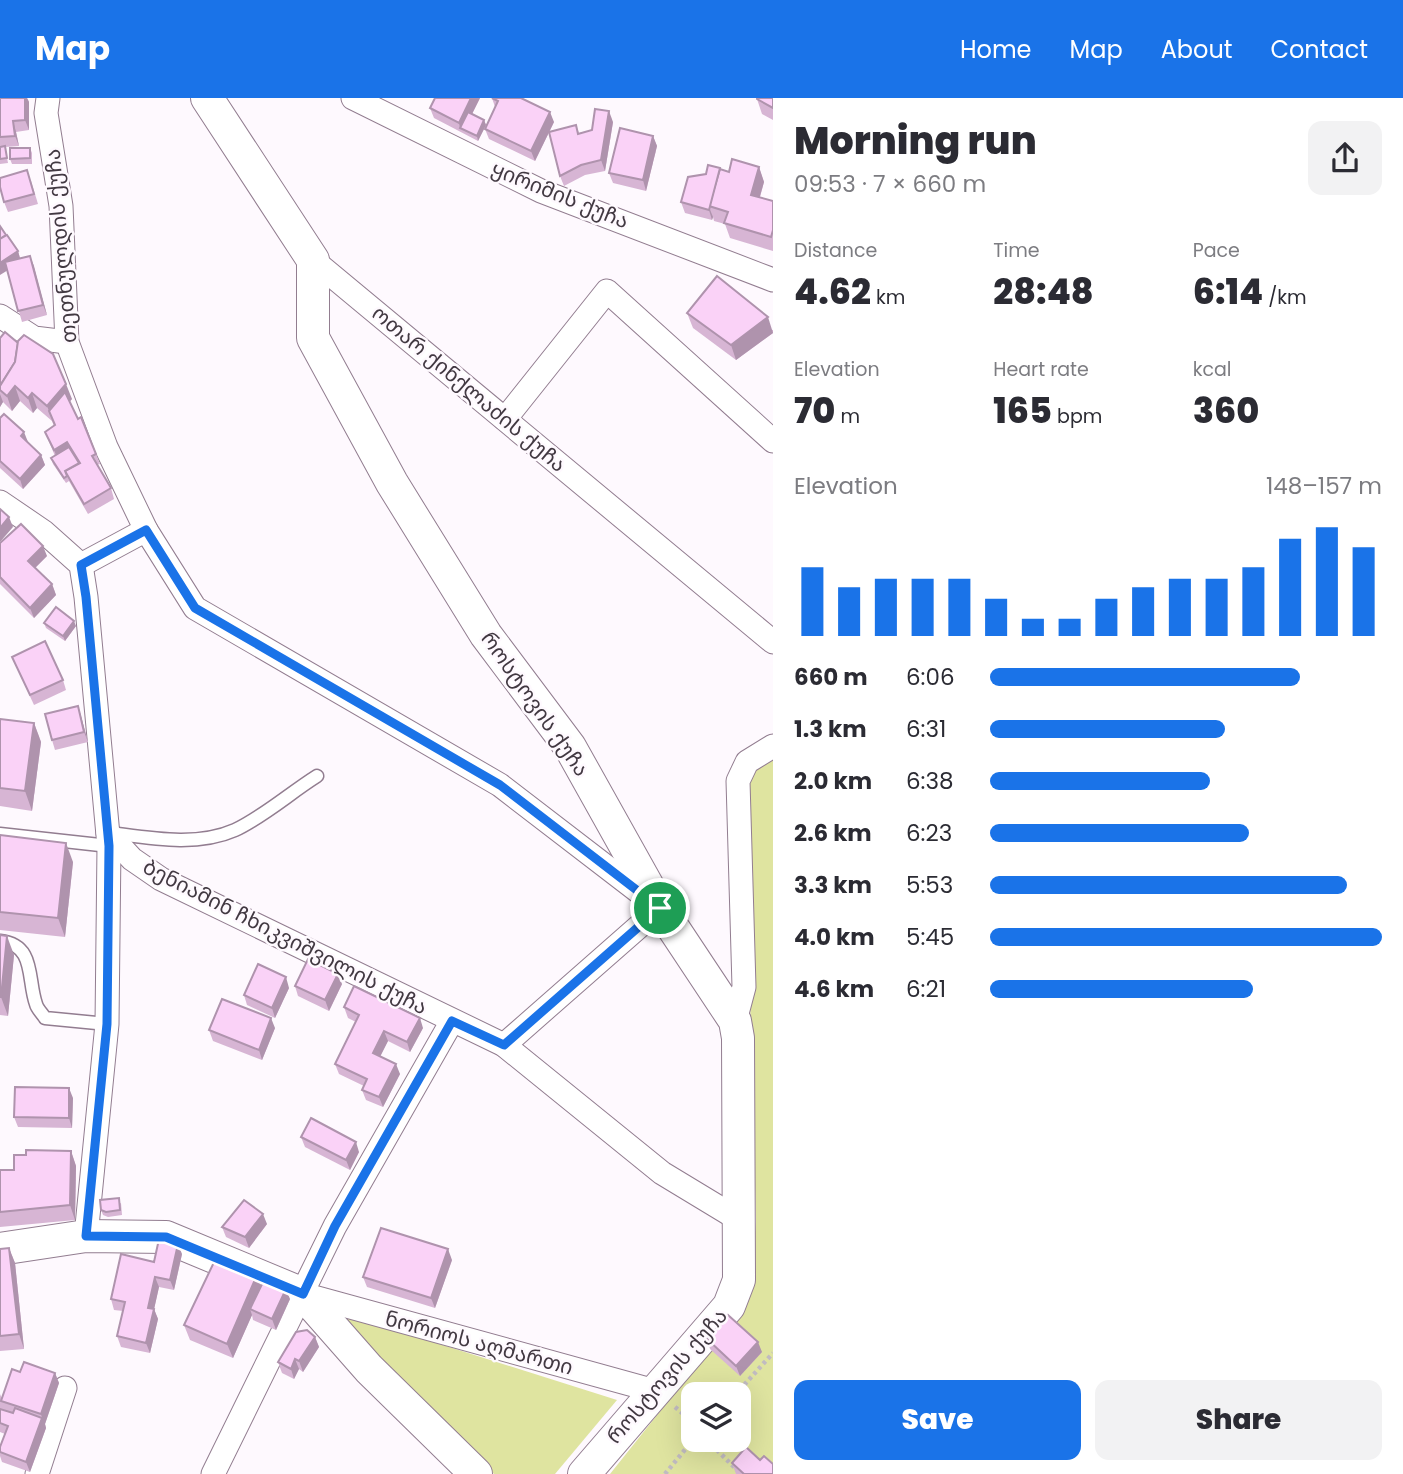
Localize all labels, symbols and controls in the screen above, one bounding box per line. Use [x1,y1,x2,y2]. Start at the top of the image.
text: Map [35,25,110,72]
text: Home [960,33,1032,66]
text: Map [1070,33,1123,66]
text: About [1161,33,1232,66]
text: Contact [1270,33,1368,66]
text: Morning run [794,114,1037,167]
button: share [1308,121,1382,195]
street label: თეთნულდის ქუჩა [38,148,83,344]
street label: ყირიმის ქუჩა [487,154,633,235]
text: 09:53 · 7 × 660 m [794,168,986,200]
text: Distance [794,237,877,264]
text: Time [993,237,1040,264]
text: Pace [1193,237,1240,264]
text: 4.62 [794,267,871,316]
text: 28:48 [993,267,1094,316]
text: 6:14 [1193,267,1263,316]
text: km [871,284,905,311]
text: /km [1263,284,1307,311]
street label: ოთარ ქინქლაძის ქუჩა [366,299,573,479]
text: Elevation [794,356,880,383]
text: Heart rate [993,356,1089,383]
text: kcal [1193,356,1232,383]
text: 70 [794,386,835,435]
text: 165 [993,386,1052,435]
text: 360 [1193,386,1259,435]
text: m [835,403,860,430]
text: bpm [1052,403,1102,430]
text: Elevation [794,470,898,502]
text: 148–157 m [1266,470,1382,502]
street label: როსტოვის ქუჩა [475,625,596,782]
text: 660 m [794,661,868,693]
text: 6:06 [906,661,955,693]
text: 1.3 km [794,713,867,745]
text: 6:31 [906,713,946,745]
text: 2.0 km [794,765,872,797]
text: 6:38 [906,765,954,797]
text: 2.6 km [794,817,872,849]
text: 6:23 [906,817,952,849]
street label: ბენიამინ ჩხიკვიშვილის ქუჩა [138,852,433,1021]
text: 3.3 km [794,869,872,901]
text: 5:53 [906,869,953,901]
pin [630,878,690,938]
icon: arrive [641,889,679,927]
text: 4.0 km [794,921,875,953]
text: 5:45 [906,921,954,953]
text: 4.6 km [794,973,874,1005]
text: 6:21 [906,973,946,1005]
street label: როსტოვის ქუჩა [600,1302,734,1450]
street label: ნორიოს აღმართი [382,1303,576,1382]
button: Save [794,1380,1081,1460]
button: Share [1095,1380,1382,1460]
map controls [681,1382,751,1452]
button: layers [681,1382,751,1452]

